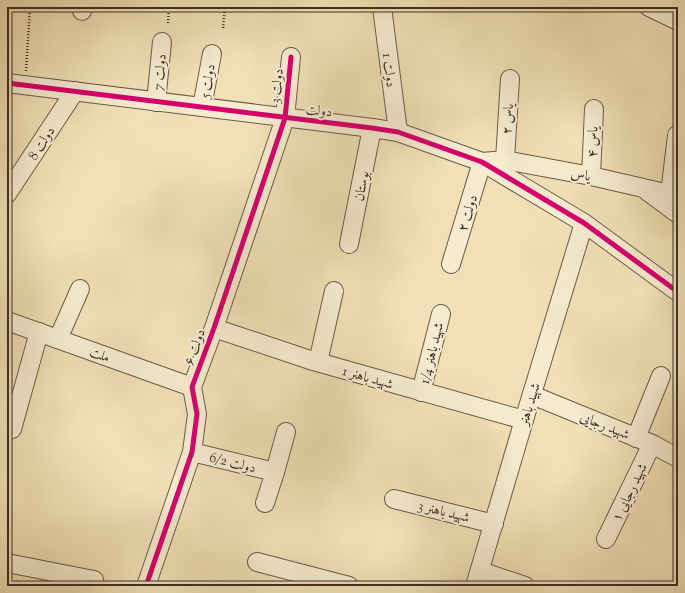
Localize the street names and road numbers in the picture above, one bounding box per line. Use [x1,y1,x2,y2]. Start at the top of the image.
street label: دولت 1 [376,52,400,89]
street label: دولت 7 [149,53,173,92]
street label: دولت 5 [196,63,222,101]
street label: دولت 3 [266,68,290,105]
street label: دولت [304,101,333,123]
street label: یاس ۲ [498,102,520,135]
street label: دولت 8 [24,123,61,165]
street label: یاس ۴ [583,125,605,158]
street label: یاس [569,164,594,188]
street label: بوستان [350,169,376,203]
street label: دولت ۲ [454,193,484,235]
street label: شهید باهنر 1/4 [416,320,450,387]
street label: دولت ۶ [180,326,212,369]
street label: ملت [86,343,112,369]
street label: شهید باهنر 1 [340,362,395,396]
street label: شهید باهنر [514,380,547,431]
street label: شهید رجایی [576,408,632,446]
street label: دولت 6/2 [207,448,258,479]
street label: شهید رجایی ۱ [608,460,654,526]
street label: شهید باهنر 3 [415,497,472,529]

